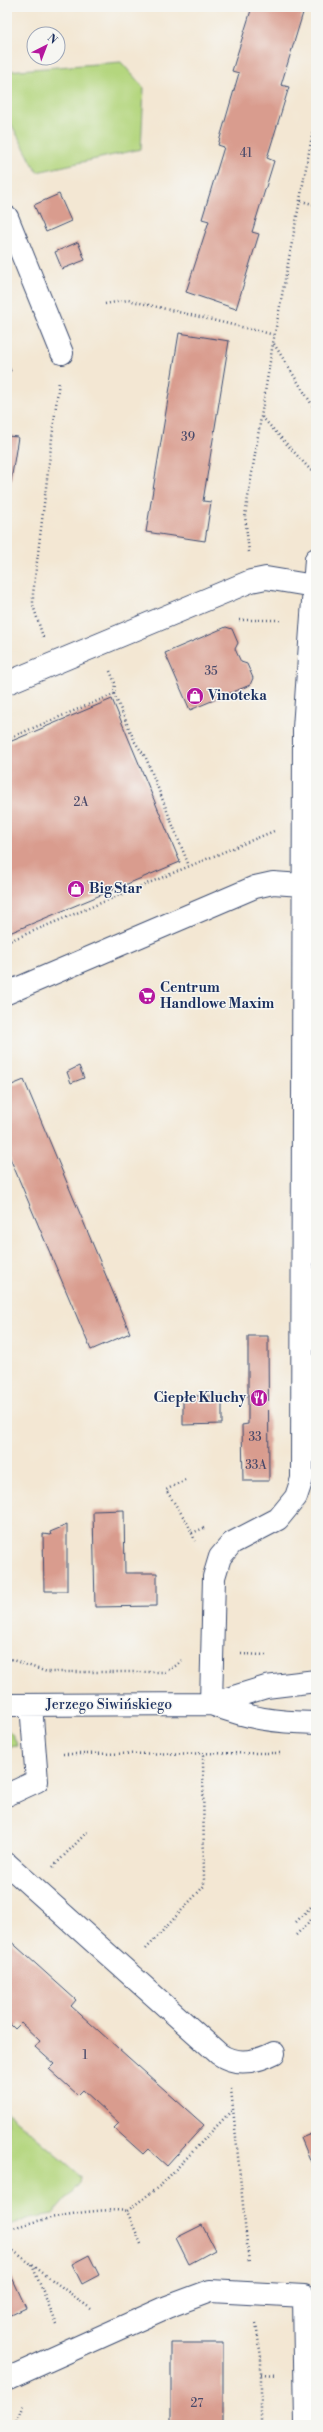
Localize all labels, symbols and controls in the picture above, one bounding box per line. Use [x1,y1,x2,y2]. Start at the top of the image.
north arrow [26,26,66,66]
text: N [44,31,60,48]
house number: 41 [240,146,253,161]
house number: 39 [181,430,195,445]
house number: 35 [204,664,218,679]
shop icon: Vinoteka [185,686,205,706]
place label: Vinoteka [207,687,267,705]
house number: 2A [73,795,89,810]
shop icon: Big Star [66,879,86,899]
place label: Big Star [89,880,142,898]
place label: Centrum Handlowe Maxim [160,979,275,1013]
supermarket icon: Centrum Handlowe Maxim [137,986,157,1006]
restaurant icon: Ciepłe Kluchy [249,1388,269,1408]
place label: Ciepłe Kluchy [153,1389,247,1407]
house number: 33 [248,1430,262,1445]
house number: 33A [245,1458,268,1473]
street label: Jerzego Siwińskiego [45,1696,172,1714]
house number: 1 [82,2048,88,2063]
house number: 27 [191,2396,203,2411]

